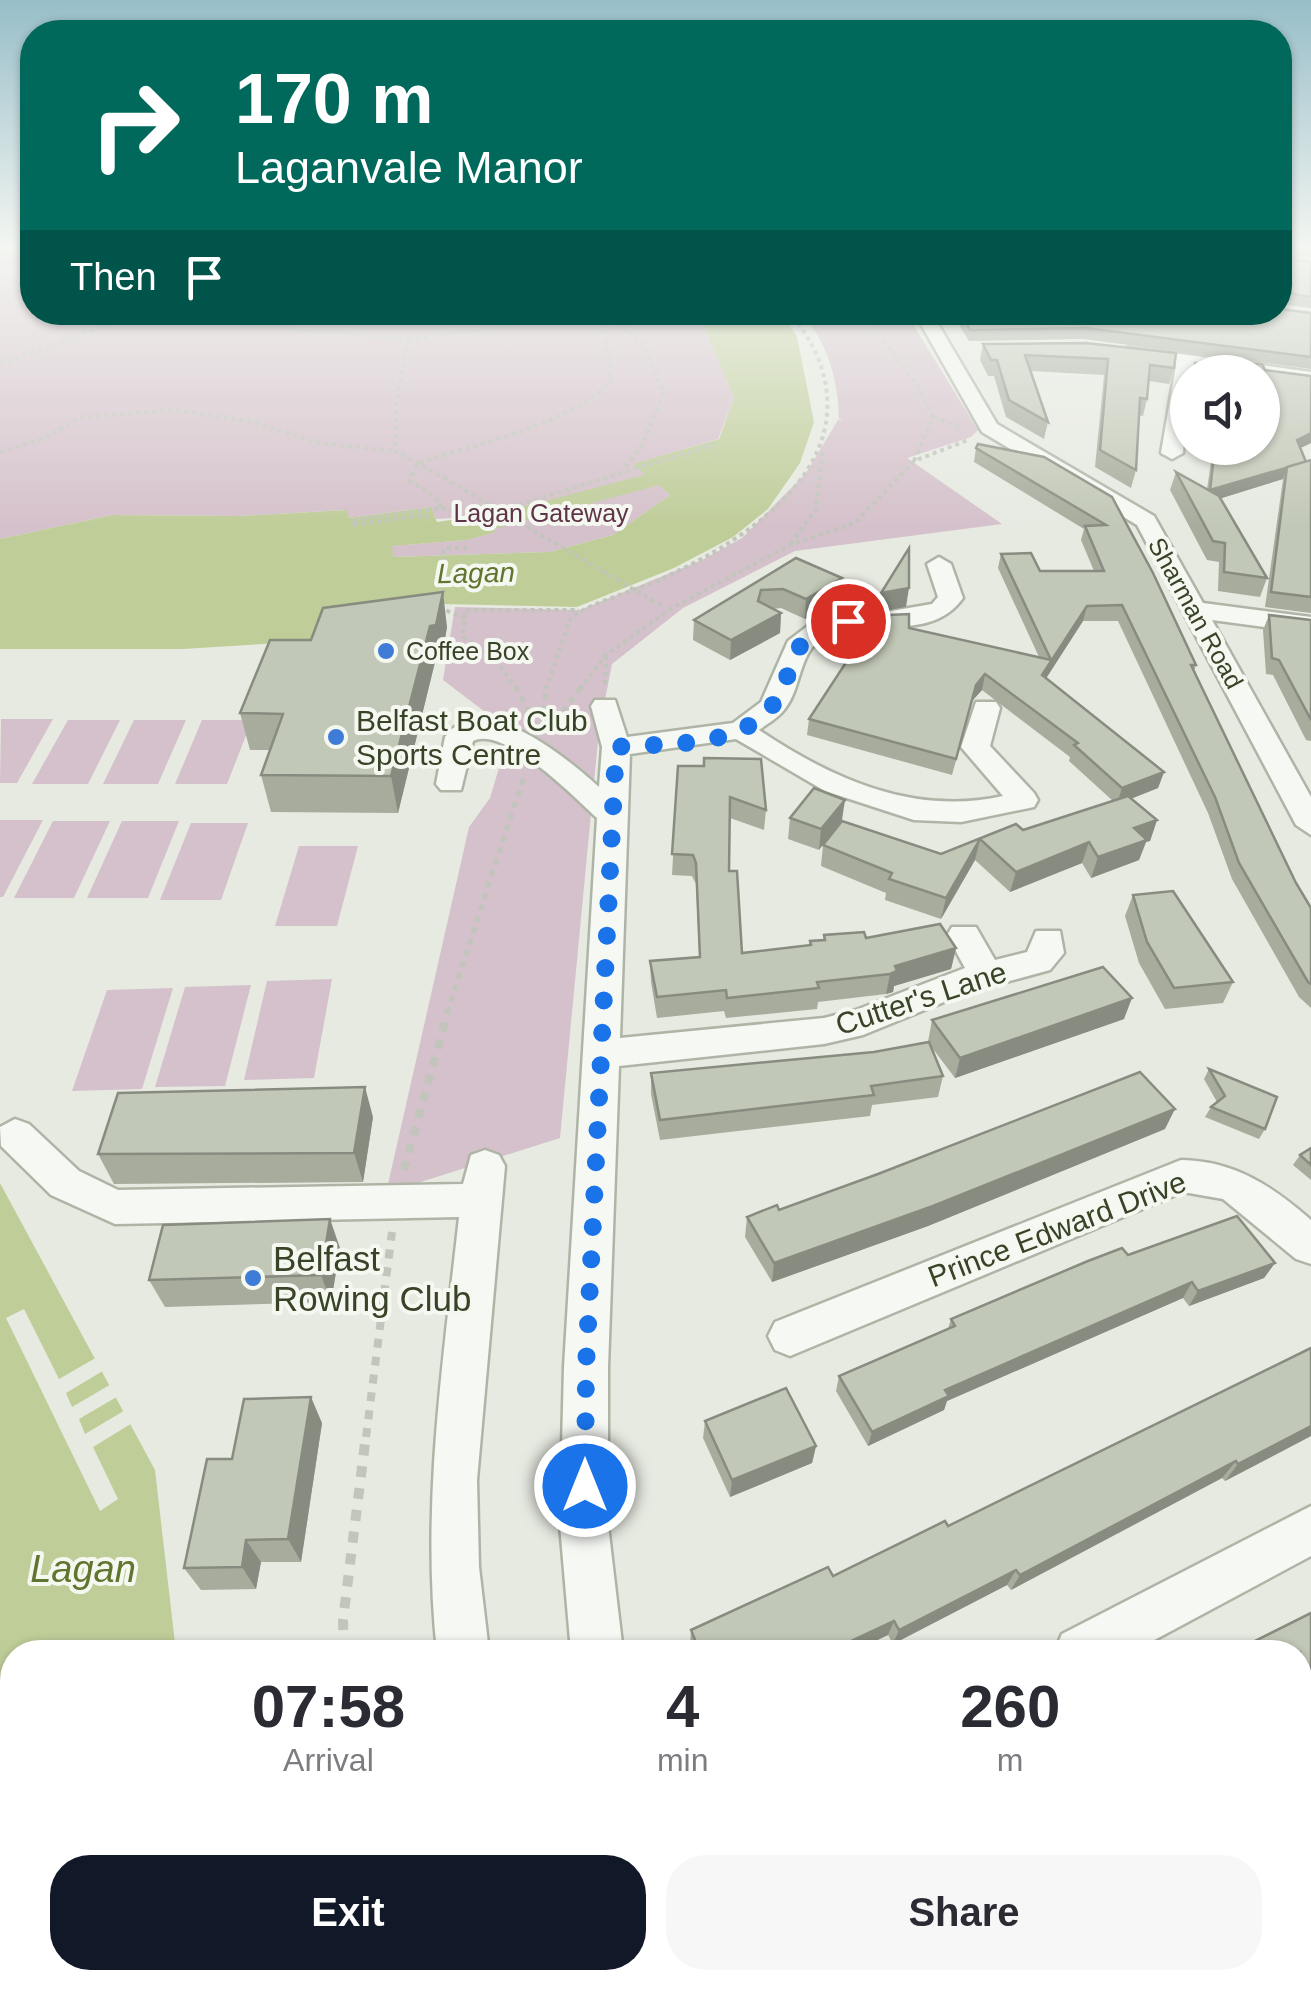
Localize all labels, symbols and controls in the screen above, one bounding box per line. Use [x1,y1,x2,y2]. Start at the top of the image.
icon: right [70,60,200,190]
text: 170 m [235,60,433,138]
text: Laganvale Manor [235,142,583,193]
icon: arrive [177,250,232,305]
text: Then [70,256,157,298]
map controls [1170,355,1280,465]
button: sound [1170,355,1280,465]
park label: Lagan Gateway [453,499,629,527]
street label: Sharman Road [1143,533,1249,693]
water label: Lagan [437,557,515,589]
pin [806,579,891,664]
icon: arrive [821,594,876,649]
place label: Coffee Box [406,637,530,665]
marker: Coffee Box [375,640,397,662]
place label: Belfast Boat Club Sports Centre [356,704,588,771]
marker: Belfast Boat Club Sports Centre [325,726,347,748]
street label: Cutter's Lane [831,955,1011,1041]
street label: Prince Edward Drive [923,1165,1191,1293]
place label: Belfast Rowing Club [273,1239,471,1318]
marker: Belfast Rowing Club [242,1267,264,1289]
position arrow [533,1434,637,1538]
water label: Lagan [30,1548,136,1590]
text: 07:58 [252,1673,405,1740]
text: 4 [666,1673,699,1740]
text: 260 [960,1673,1060,1740]
text: Arrival [283,1742,374,1778]
text: min [657,1742,708,1778]
text: m [997,1742,1024,1778]
button: Exit [50,1855,646,1970]
button: Share [666,1855,1262,1970]

